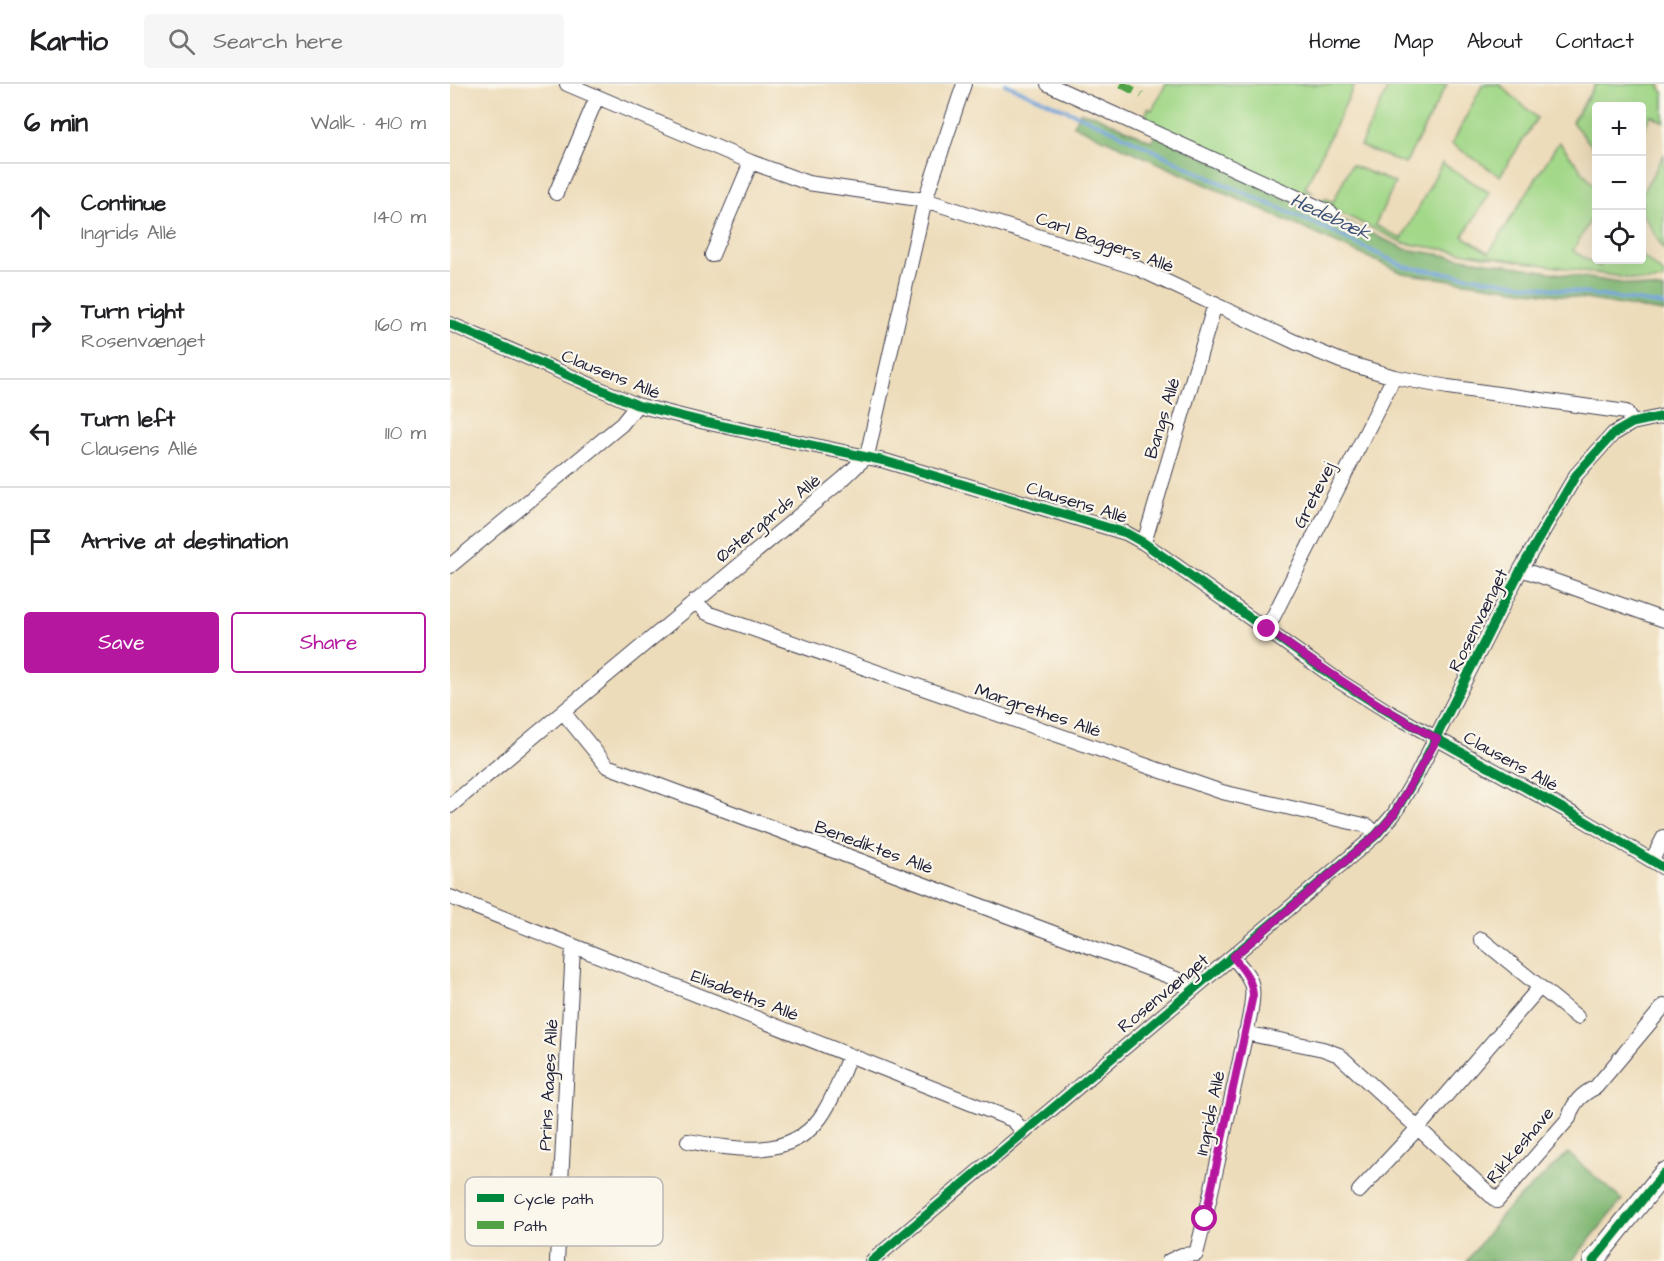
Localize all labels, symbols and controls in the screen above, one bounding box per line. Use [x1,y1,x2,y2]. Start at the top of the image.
search box [144,14,564,68]
text: Kartio [30,22,108,61]
icon: search [165,25,198,58]
text: Search here [213,26,343,57]
text: Home [1309,27,1361,56]
text: Map [1394,27,1434,56]
text: About [1467,27,1523,56]
text: Contact [1556,27,1634,56]
map controls [1592,102,1646,264]
button: + [1592,102,1646,156]
text: 6 min [24,105,88,141]
text: Walk · 410 m [310,109,426,137]
button: − [1592,156,1646,210]
water label: Hedebæk [1286,186,1376,248]
text: Continue [81,188,166,219]
icon: ahead [24,201,57,234]
text: 140 m [374,203,426,231]
street label: Carl Baggers Allé [1032,206,1178,280]
button: locate [1592,210,1646,264]
text: Ingrids Allé [81,219,177,247]
text: Turn right [81,296,184,327]
icon: right [24,309,57,342]
text: 160 m [375,311,426,339]
text: Rosenvænget [81,327,205,355]
street label: Clausens Allé [558,343,664,406]
street label: Bangs Allé [1138,374,1188,462]
text: Turn left [81,404,175,435]
icon: left [24,417,57,450]
text: 110 m [385,419,426,447]
text: Clausens Allé [81,435,197,463]
street label: Gretevej [1287,457,1342,533]
street label: Østergårds Allé [710,468,827,569]
street label: Clausens Allé [1023,475,1131,530]
icon: arrive [24,525,57,558]
text: Arrive at destination [81,526,288,557]
street label: Rosenvænget [1443,564,1515,676]
button: Save [24,612,219,673]
button: Share [231,612,426,673]
route end [1253,615,1279,641]
street label: Margrethes Allé [971,677,1105,745]
street label: Clausens Allé [1459,725,1563,798]
street label: Benediktes Allé [811,814,937,881]
street label: Rosenvænget [1112,947,1215,1040]
street label: Elisabeths Allé [687,963,803,1028]
street label: Prins Aages Allé [533,1018,565,1152]
street label: Ingrids Allé [1189,1068,1233,1158]
street label: Rikkeshave [1481,1101,1560,1189]
legend [465,1177,663,1246]
text: Cycle path [514,1188,593,1211]
route start [1191,1205,1217,1231]
text: Path [514,1215,547,1237]

